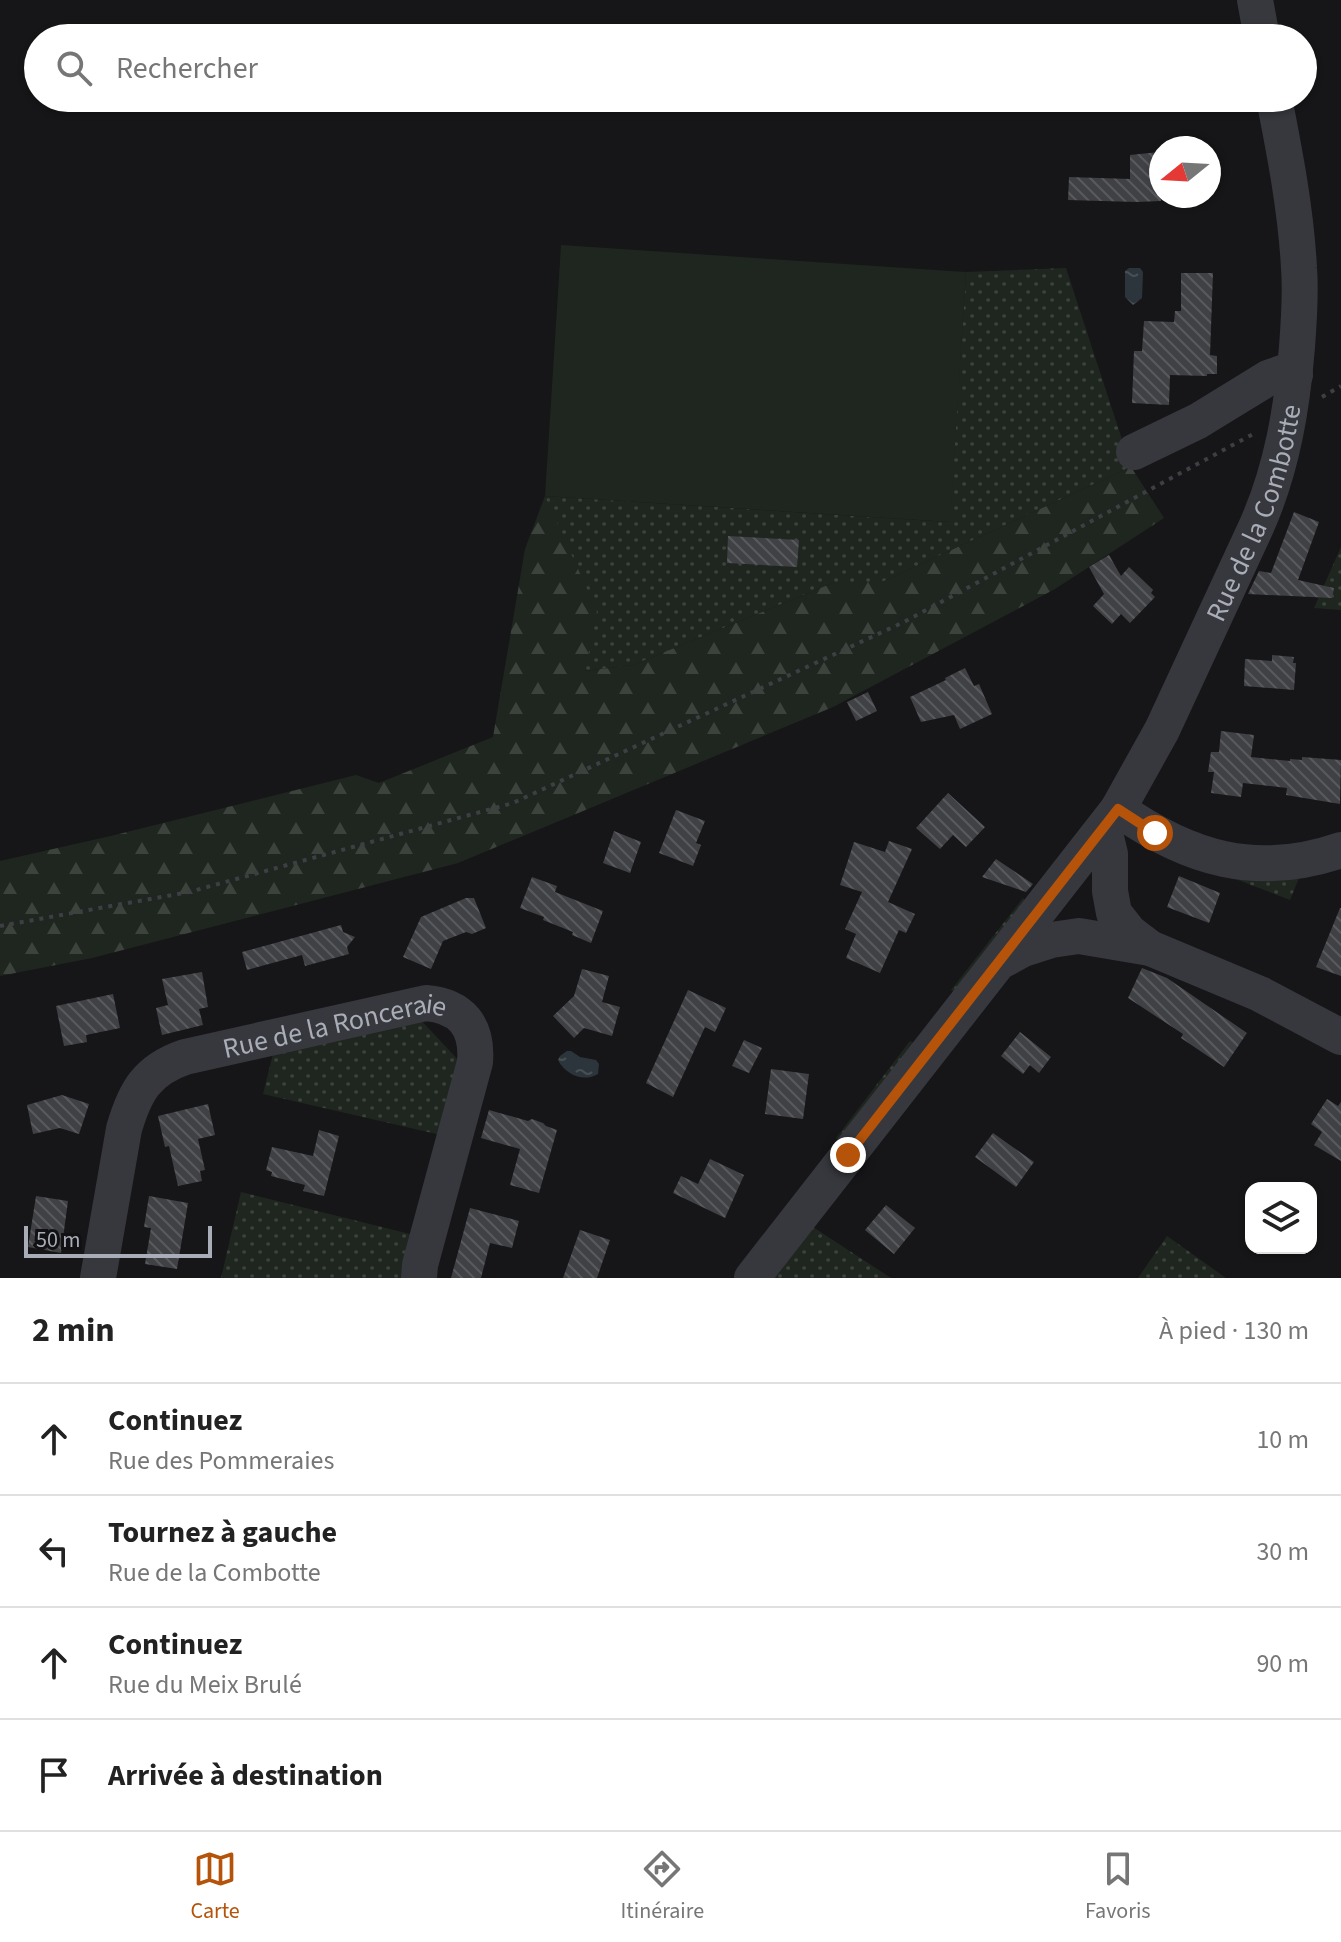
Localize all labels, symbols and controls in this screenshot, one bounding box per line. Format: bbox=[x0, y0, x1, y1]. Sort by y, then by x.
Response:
search box bbox=[24, 24, 1317, 112]
icon: search bbox=[52, 46, 96, 90]
text: Rechercher bbox=[116, 47, 258, 90]
north arrow bbox=[1149, 136, 1221, 208]
street label: Rue de la Combotte bbox=[1196, 402, 1311, 628]
route start bbox=[1137, 815, 1173, 851]
street label: Rue de la Ronceraie bbox=[219, 984, 451, 1069]
route end bbox=[830, 1137, 866, 1173]
map controls bbox=[1245, 1182, 1317, 1254]
button: layers bbox=[1245, 1182, 1317, 1254]
scale bar bbox=[24, 1222, 212, 1258]
text: 50 m bbox=[36, 1224, 81, 1256]
text: 2 min bbox=[32, 1306, 115, 1355]
text: À pied · 130 m bbox=[1159, 1312, 1309, 1349]
text: Continuez bbox=[108, 1399, 242, 1442]
icon: ahead bbox=[32, 1417, 76, 1461]
text: 10 m bbox=[1256, 1421, 1309, 1458]
text: Rue des Pommeraies bbox=[108, 1442, 334, 1479]
text: Tournez à gauche bbox=[108, 1511, 337, 1554]
icon: left bbox=[32, 1529, 76, 1573]
text: 30 m bbox=[1256, 1533, 1309, 1570]
text: Rue de la Combotte bbox=[108, 1554, 321, 1591]
text: Continuez bbox=[108, 1623, 242, 1666]
icon: ahead bbox=[32, 1641, 76, 1685]
text: 90 m bbox=[1256, 1645, 1309, 1682]
text: Rue du Meix Brulé bbox=[108, 1666, 302, 1703]
icon: arrive bbox=[32, 1753, 76, 1797]
text: Arrivée à destination bbox=[108, 1754, 383, 1797]
tab: Carte bbox=[190, 1847, 240, 1927]
tab: Itinéraire bbox=[621, 1847, 704, 1927]
tab: Favoris bbox=[1085, 1847, 1151, 1927]

